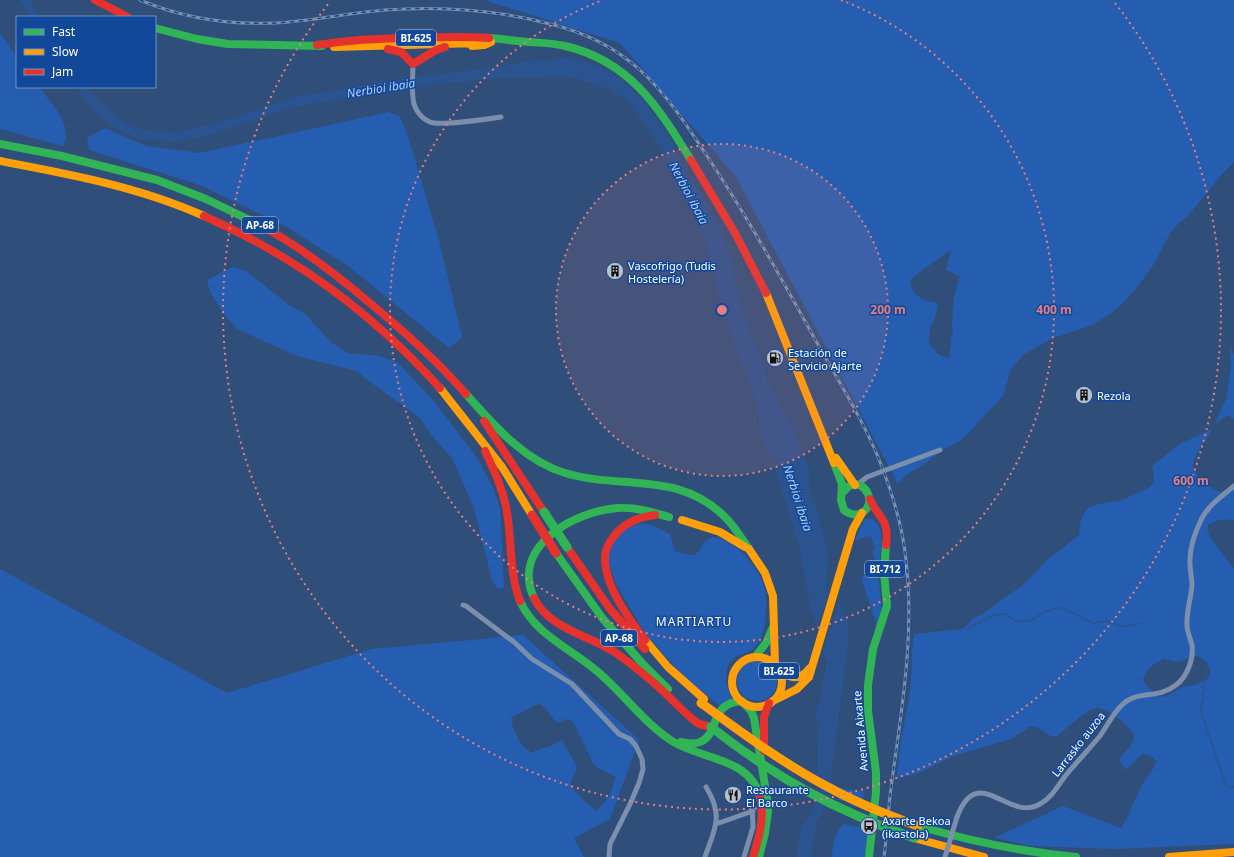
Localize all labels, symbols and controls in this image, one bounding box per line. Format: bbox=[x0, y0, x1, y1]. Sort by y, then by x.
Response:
legend bbox=[16, 16, 156, 88]
text: Fast bbox=[52, 23, 76, 40]
road number: BI-625 bbox=[396, 30, 436, 46]
text: Slow bbox=[52, 43, 79, 60]
text: Jam bbox=[51, 63, 73, 80]
water label: Nerbioi ibaia bbox=[346, 74, 417, 102]
water label: Nerbioi ibaia bbox=[665, 159, 713, 228]
road number: AP-68 bbox=[242, 217, 278, 233]
place label: Vascofrigo (Tudis Hostelería) bbox=[628, 258, 716, 286]
building icon: Vascofrigo (Tudis Hostelería) bbox=[605, 261, 625, 281]
text: 200 m bbox=[870, 301, 906, 318]
text: 400 m bbox=[1036, 301, 1072, 318]
centre of rings bbox=[715, 303, 729, 317]
place label: Estación de Servicio Ajarte bbox=[788, 345, 862, 373]
fuel station icon: Estación de Servicio Ajarte bbox=[765, 348, 785, 368]
building icon: Rezola bbox=[1074, 385, 1094, 405]
place label: Rezola bbox=[1097, 388, 1131, 403]
water label: Nerbioi ibaia bbox=[779, 463, 817, 534]
text: 600 m bbox=[1173, 472, 1209, 489]
road number: BI-712 bbox=[865, 561, 905, 577]
district label: MARTIARTU bbox=[656, 613, 732, 630]
road number: AP-68 bbox=[601, 630, 637, 646]
road number: BI-625 bbox=[759, 663, 799, 679]
street label: Avenida Aixarte bbox=[849, 690, 871, 772]
street label: Larrasko auzoa bbox=[1048, 708, 1108, 780]
place label: Restaurante El Barco bbox=[746, 782, 809, 810]
restaurant icon: Restaurante El Barco bbox=[723, 785, 743, 805]
place label: Axarte Bekoa (ikastola) bbox=[882, 813, 951, 841]
bus stop icon: Axarte Bekoa (ikastola) bbox=[859, 816, 879, 836]

